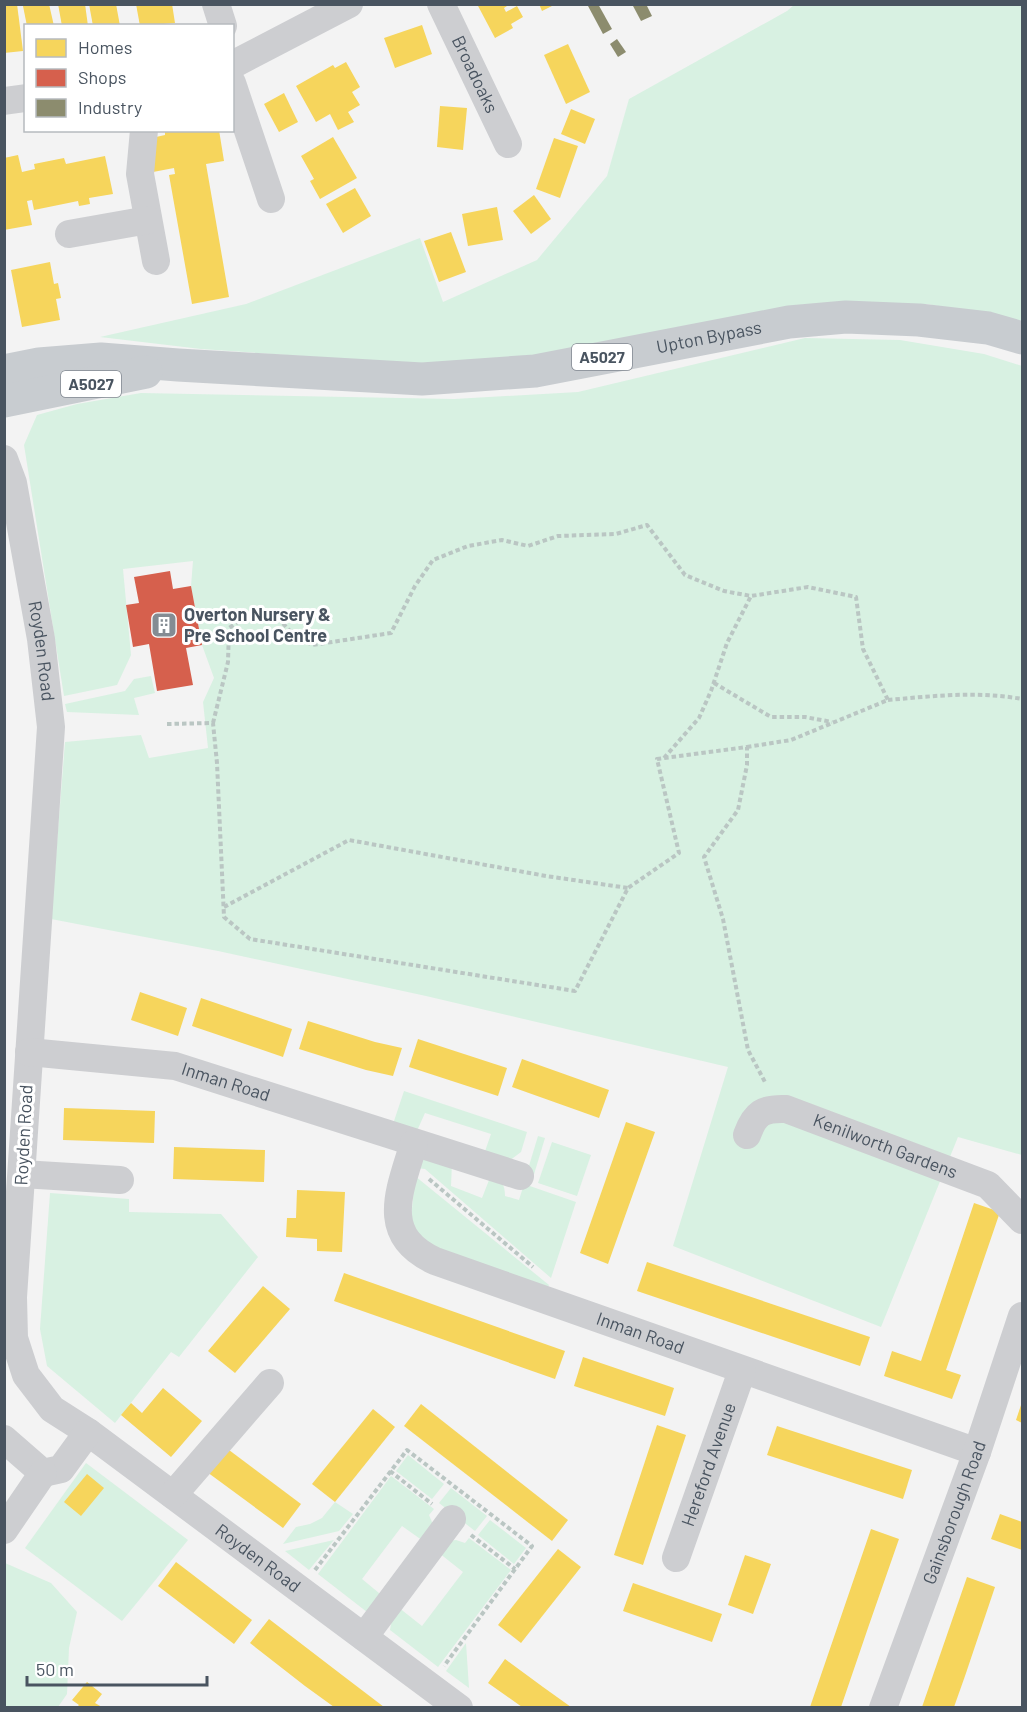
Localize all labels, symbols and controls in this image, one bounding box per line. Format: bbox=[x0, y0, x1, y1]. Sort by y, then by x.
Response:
legend bbox=[24, 24, 234, 132]
street label: Broadoaks bbox=[448, 32, 503, 116]
text: Homes bbox=[78, 36, 132, 58]
text: Shops bbox=[78, 66, 127, 88]
text: Industry bbox=[78, 96, 142, 118]
street label: Upton Bypass bbox=[654, 316, 763, 357]
road number: A5027 bbox=[572, 344, 632, 370]
road number: A5027 bbox=[61, 371, 121, 397]
street label: Royden Road bbox=[24, 599, 60, 702]
place label: Overton Nursery & Pre School Centre bbox=[184, 603, 331, 646]
building icon: Overton Nursery & Pre School Centre bbox=[149, 610, 179, 640]
street label: Inman Road bbox=[179, 1057, 273, 1106]
street label: Royden Road bbox=[9, 1084, 37, 1186]
street label: Kenilworth Gardens bbox=[810, 1108, 961, 1183]
street label: Inman Road bbox=[594, 1307, 687, 1358]
street label: Hereford Avenue bbox=[676, 1399, 740, 1529]
street label: Gainsborough Road bbox=[917, 1438, 990, 1587]
street label: Royden Road bbox=[211, 1519, 305, 1596]
scale bar bbox=[27, 1649, 207, 1687]
text: 50 m bbox=[36, 1658, 74, 1680]

